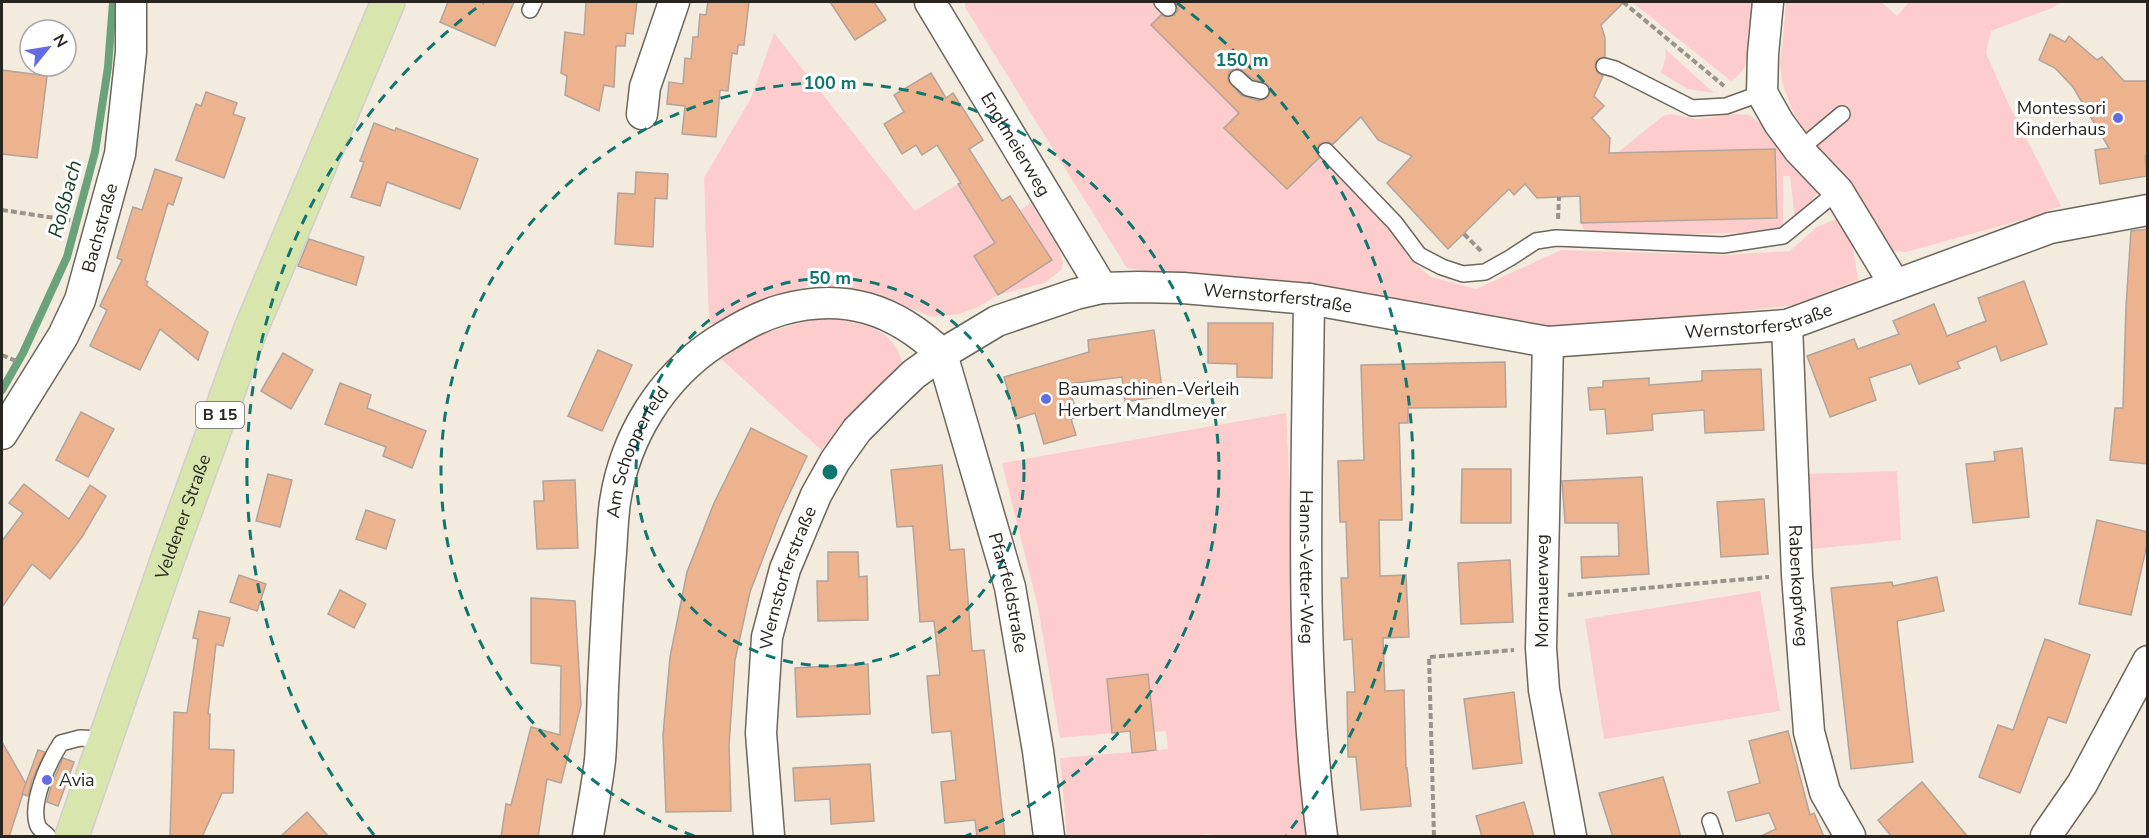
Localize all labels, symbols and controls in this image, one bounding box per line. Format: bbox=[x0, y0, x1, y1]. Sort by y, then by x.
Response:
north arrow bbox=[18, 18, 78, 78]
text: N bbox=[48, 30, 73, 52]
text: 150 m bbox=[1215, 48, 1269, 72]
text: 100 m bbox=[803, 71, 857, 95]
street label: Englmeierweg bbox=[975, 88, 1056, 201]
place label: Montessori Kinderhaus bbox=[2015, 96, 2106, 141]
marker: Montessori Kinderhaus bbox=[2111, 111, 2125, 125]
water label: Roßbach bbox=[42, 157, 88, 241]
street label: Bachstraße bbox=[76, 180, 123, 275]
text: 50 m bbox=[809, 266, 851, 290]
street label: Wernstorferstraße bbox=[1202, 278, 1354, 319]
street label: Wernstorferstraße bbox=[1684, 297, 1836, 344]
place label: Baumaschinen-Verleih Herbert Mandlmeyer bbox=[1058, 377, 1240, 422]
street label: Am Schopperfeld bbox=[601, 381, 674, 519]
marker: Baumaschinen-Verleih Herbert Mandlmeyer bbox=[1039, 392, 1053, 406]
road number: B 15 bbox=[196, 402, 244, 428]
street label: Veldener Straße bbox=[149, 451, 216, 583]
centre of rings bbox=[820, 462, 840, 482]
street label: Hanns-Vetter-Weg bbox=[1294, 490, 1319, 644]
street label: Wernstorferstraße bbox=[754, 502, 822, 650]
street label: Rabenkopfweg bbox=[1783, 524, 1814, 648]
street label: Pfarrfeldstraße bbox=[983, 530, 1033, 655]
street label: Mornauerweg bbox=[1530, 534, 1554, 648]
place label: Avia bbox=[59, 768, 95, 792]
marker: Avia bbox=[40, 773, 54, 787]

